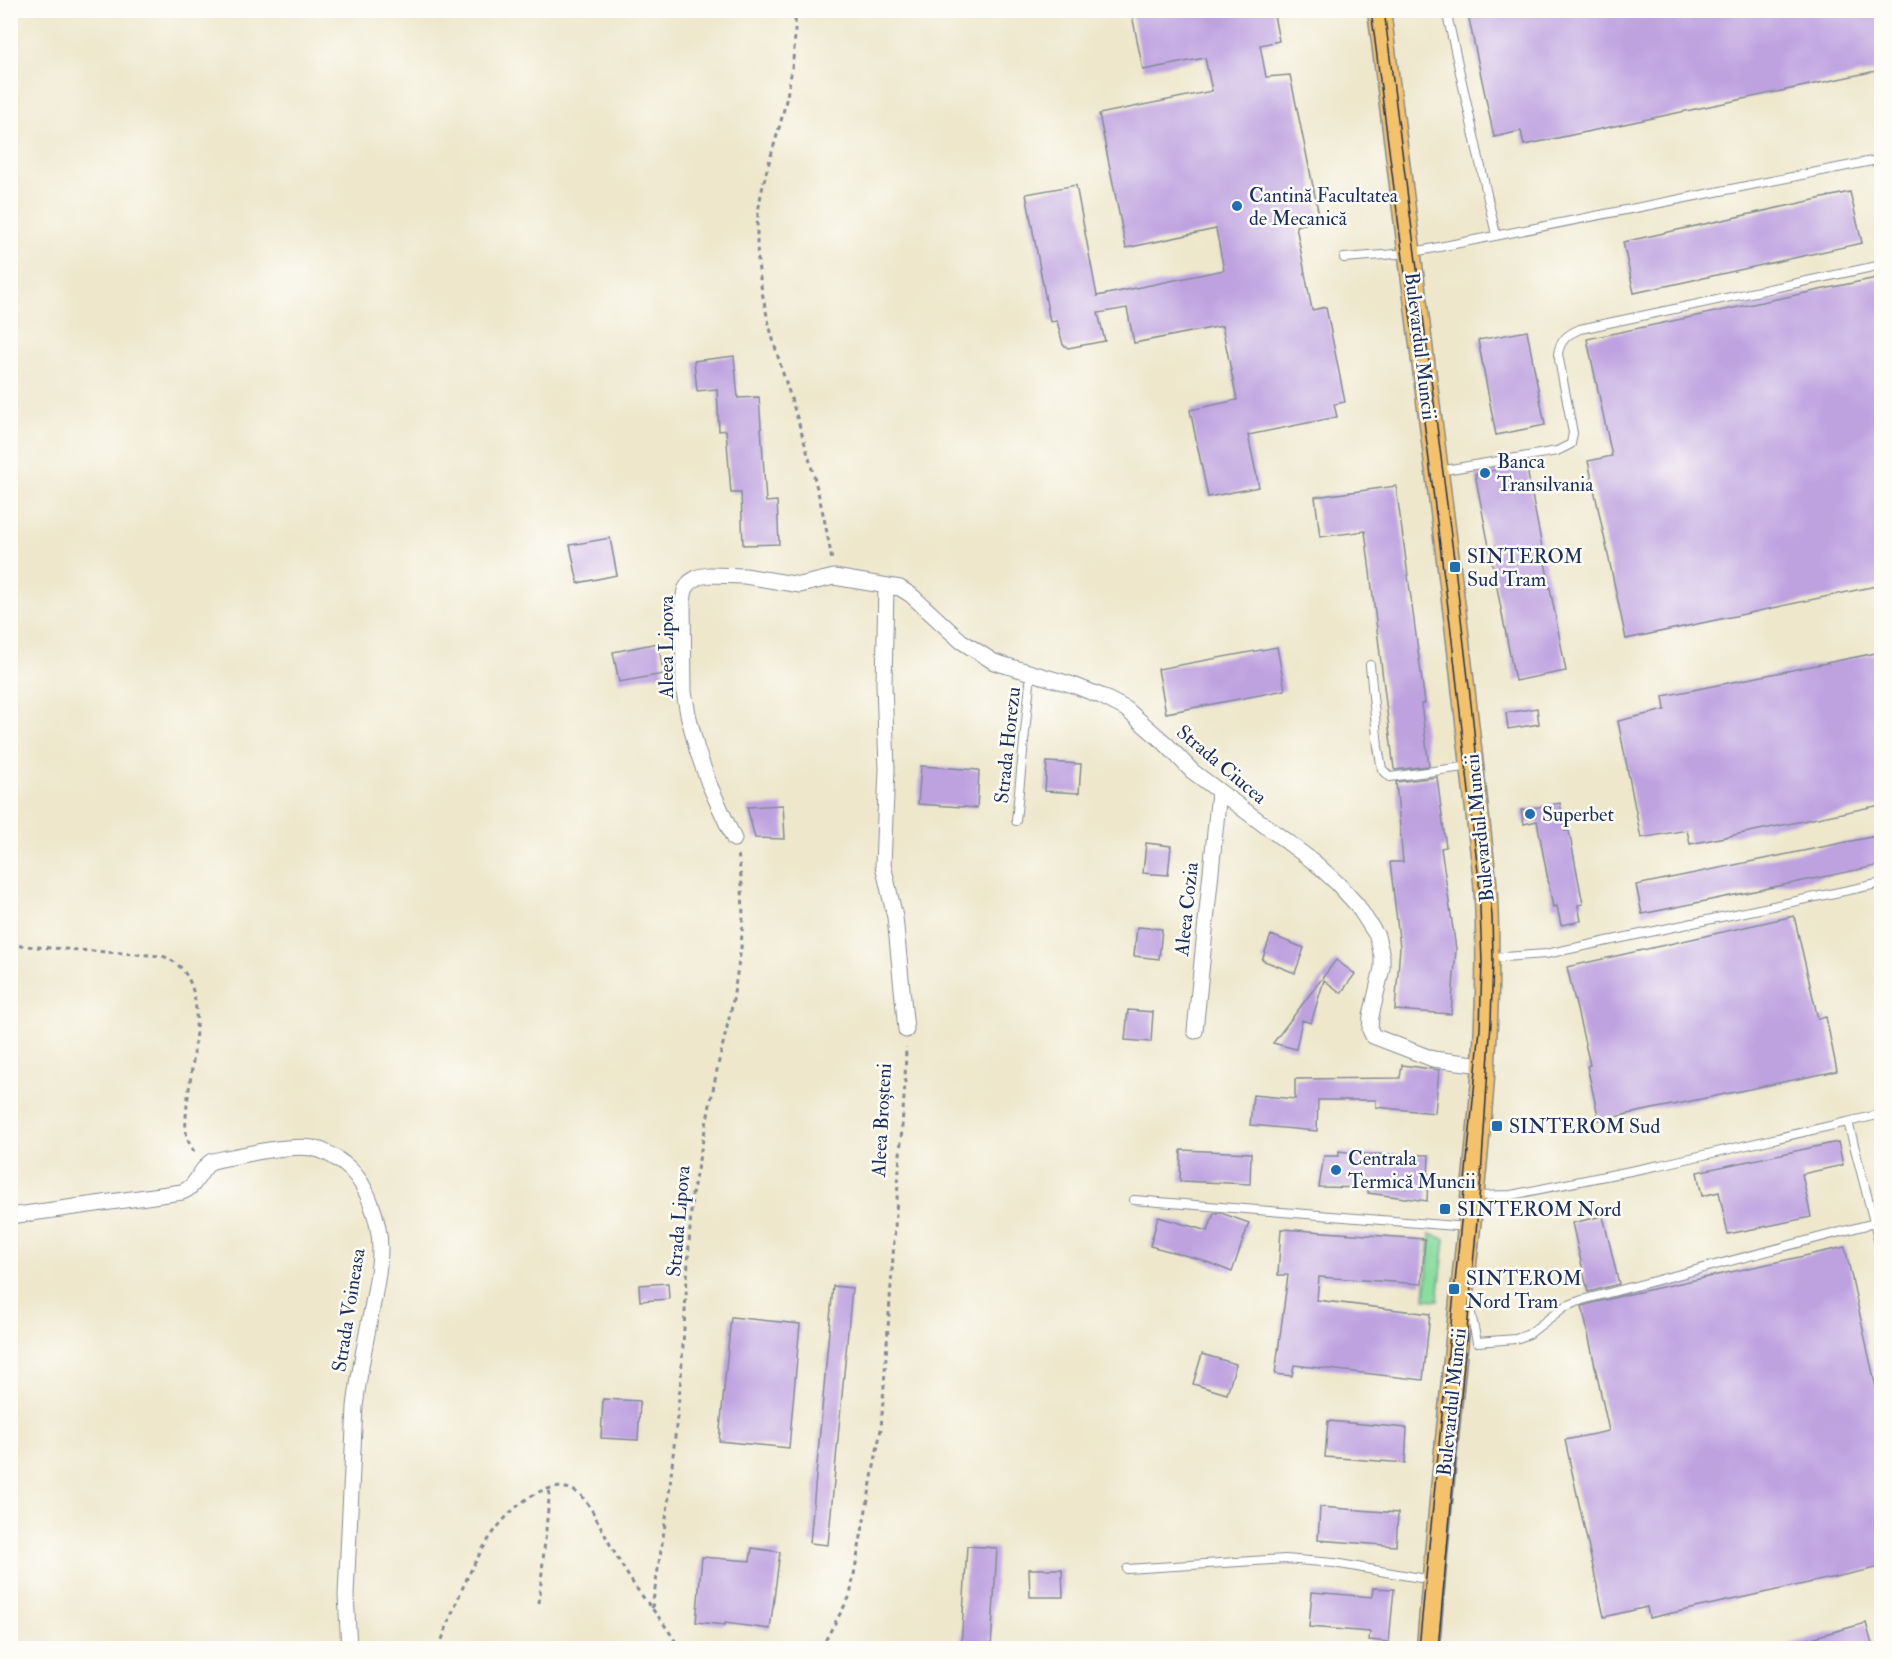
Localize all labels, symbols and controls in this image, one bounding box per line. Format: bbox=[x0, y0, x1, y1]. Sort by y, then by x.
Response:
place label: Cantină Facultatea de Mecanică bbox=[1249, 183, 1399, 231]
marker: Cantină Facultatea de Mecanică bbox=[1230, 199, 1244, 213]
street label: Bulevardul Muncii bbox=[1399, 271, 1442, 421]
place label: Banca Transilvania bbox=[1497, 449, 1594, 497]
marker: Banca Transilvania bbox=[1478, 466, 1492, 480]
place label: SINTEROM Sud Tram bbox=[1467, 544, 1583, 592]
marker: SINTEROM Sud Tram bbox=[1448, 560, 1462, 574]
street label: Aleea Lipova bbox=[654, 595, 680, 700]
street label: Strada Horezu bbox=[989, 686, 1026, 805]
street label: Strada Ciucea bbox=[1171, 719, 1273, 810]
street label: Bulevardul Muncii bbox=[1459, 753, 1500, 903]
place label: Superbet bbox=[1542, 802, 1614, 828]
marker: Superbet bbox=[1523, 807, 1537, 821]
street label: Aleea Cozia bbox=[1169, 860, 1204, 958]
street label: Aleea Broșteni bbox=[866, 1062, 897, 1179]
place label: SINTEROM Sud bbox=[1509, 1114, 1660, 1139]
marker: SINTEROM Sud bbox=[1490, 1119, 1504, 1133]
place label: Centrala Termică Muncii bbox=[1348, 1146, 1476, 1194]
marker: Centrala Termică Muncii bbox=[1329, 1163, 1343, 1177]
street label: Strada Lipova bbox=[661, 1164, 697, 1278]
place label: SINTEROM Nord bbox=[1457, 1197, 1621, 1222]
marker: SINTEROM Nord bbox=[1438, 1202, 1452, 1216]
street label: Strada Voineasa bbox=[326, 1246, 371, 1374]
place label: SINTEROM Nord Tram bbox=[1466, 1266, 1582, 1314]
marker: SINTEROM Nord Tram bbox=[1447, 1282, 1461, 1296]
street label: Bulevardul Muncii bbox=[1431, 1327, 1472, 1477]

